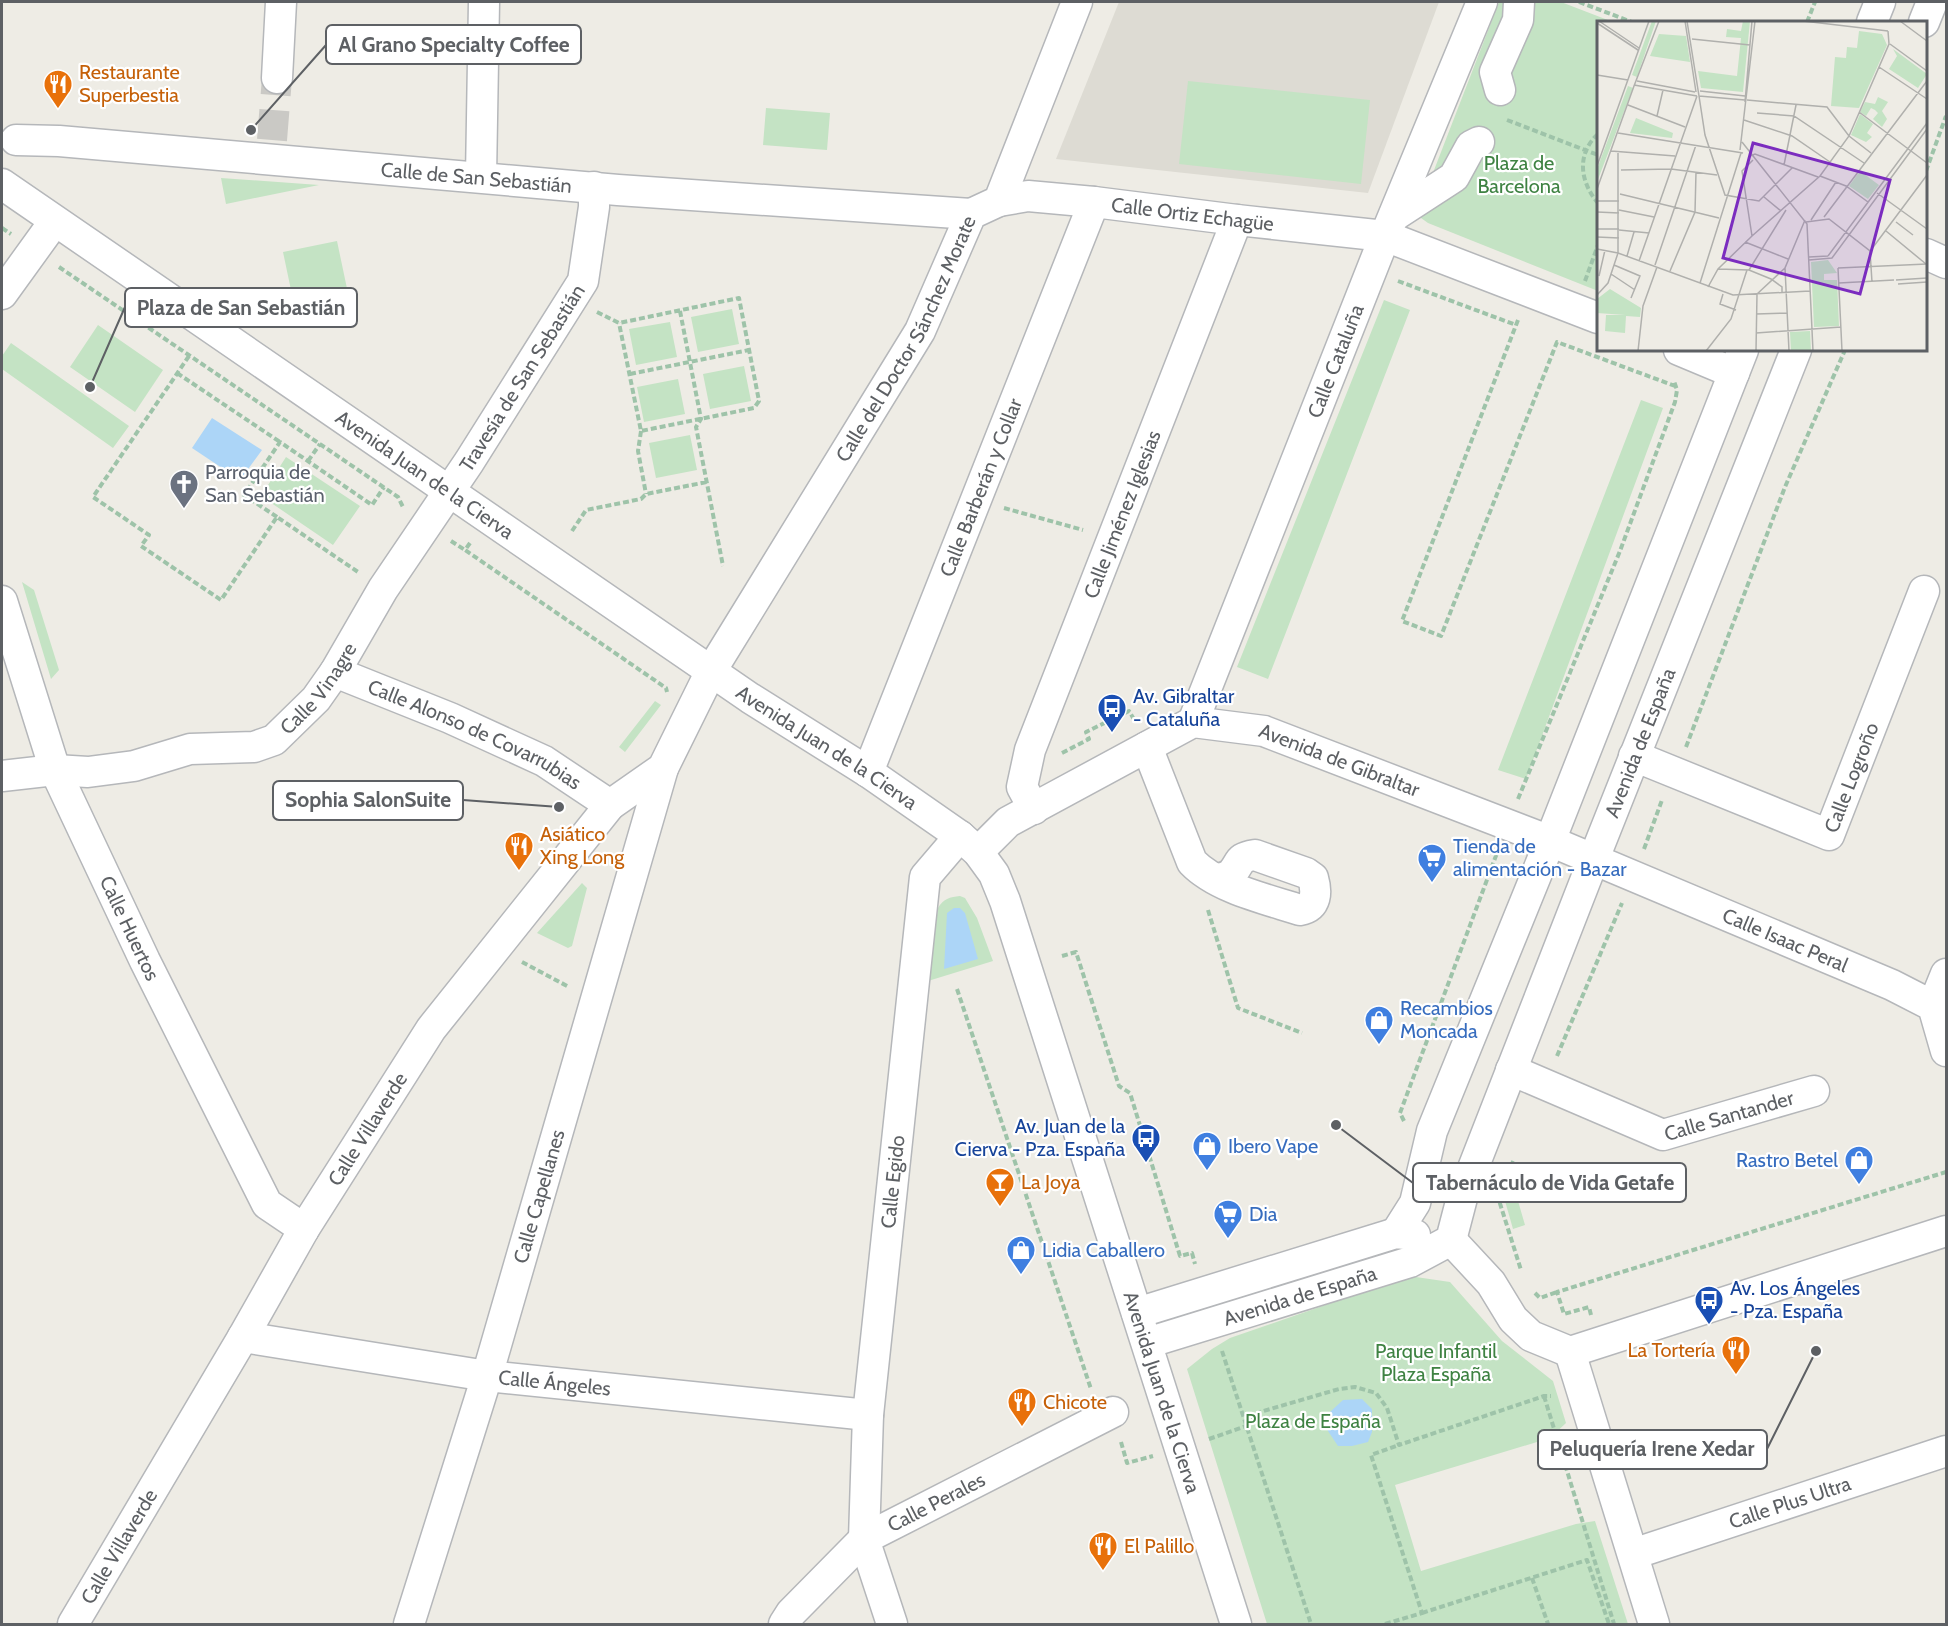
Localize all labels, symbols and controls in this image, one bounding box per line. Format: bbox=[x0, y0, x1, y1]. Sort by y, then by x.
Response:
inset map bbox=[1597, 21, 1927, 351]
callout: Al Grano Specialty Coffee bbox=[326, 25, 581, 64]
text: Al Grano Specialty Coffee bbox=[338, 32, 570, 57]
place label: Restaurante Superbestia bbox=[79, 60, 180, 107]
restaurant icon: Restaurante Superbestia bbox=[42, 68, 74, 110]
park label: Plaza de Barcelona bbox=[1477, 151, 1561, 198]
street label: Calle de San Sebastián bbox=[380, 157, 573, 198]
street label: Calle Ortiz Echagüe bbox=[1110, 192, 1275, 236]
street label: Calle del Doctor Sánchez Morate bbox=[831, 212, 981, 466]
street label: Travesía de San Sebastián bbox=[454, 280, 590, 476]
callout: Plaza de San Sebastián bbox=[125, 288, 357, 327]
text: Plaza de San Sebastián bbox=[137, 295, 345, 320]
street label: Calle Cataluña bbox=[1302, 300, 1369, 421]
street label: Calle Barberán y Collar bbox=[935, 394, 1027, 580]
street label: Avenida Juan de la Cierva bbox=[331, 405, 519, 544]
street label: Calle Jiménez Iglesias bbox=[1078, 427, 1166, 602]
place label: Parroquia de San Sebastián bbox=[205, 460, 325, 507]
church icon: Parroquia de San Sebastián bbox=[168, 468, 200, 510]
street label: Calle Vinagre bbox=[275, 638, 361, 739]
street label: Avenida de España bbox=[1600, 664, 1681, 821]
street label: Calle Alonso de Covarrubias bbox=[364, 674, 586, 795]
street label: Avenida Juan de la Cierva bbox=[732, 680, 922, 815]
place label: Av. Gibraltar - Cataluña bbox=[1133, 684, 1235, 731]
bus stop icon: Av. Gibraltar - Cataluña bbox=[1096, 692, 1128, 734]
street label: Avenida de Gibraltar bbox=[1256, 718, 1424, 802]
street label: Calle Logroño bbox=[1819, 719, 1884, 836]
callout: Sophia SalonSuite bbox=[273, 781, 463, 820]
text: Sophia SalonSuite bbox=[285, 787, 451, 812]
place label: Asiático Xing Long bbox=[540, 822, 625, 869]
restaurant icon: Asiático Xing Long bbox=[503, 830, 535, 872]
place label: Tienda de alimentación - Bazar bbox=[1453, 834, 1627, 881]
supermarket icon: Tienda de alimentación - Bazar bbox=[1416, 842, 1448, 884]
street label: Calle Huertos bbox=[95, 872, 165, 984]
street label: Calle Isaac Peral bbox=[1719, 903, 1852, 977]
place label: Recambios Moncada bbox=[1400, 996, 1493, 1043]
shop icon: Recambios Moncada bbox=[1363, 1004, 1395, 1046]
street label: Calle Villaverde bbox=[323, 1068, 412, 1190]
street label: Calle Santander bbox=[1661, 1085, 1797, 1146]
place label: Av. Juan de la Cierva - Pza. España bbox=[955, 1114, 1125, 1161]
bus stop icon: Av. Juan de la Cierva - Pza. España bbox=[1130, 1122, 1162, 1164]
street label: Calle Capellanes bbox=[508, 1127, 570, 1266]
shop icon: Ibero Vape bbox=[1191, 1130, 1223, 1172]
street label: Calle Egido bbox=[876, 1134, 910, 1230]
place label: Ibero Vape bbox=[1228, 1134, 1318, 1158]
shop icon: Rastro Betel bbox=[1843, 1144, 1875, 1186]
place label: Rastro Betel bbox=[1736, 1148, 1838, 1172]
callout: Tabernáculo de Vida Getafe bbox=[1413, 1163, 1686, 1202]
bar icon: La Joya bbox=[984, 1166, 1016, 1208]
place label: La Joya bbox=[1021, 1170, 1081, 1194]
text: Tabernáculo de Vida Getafe bbox=[1426, 1170, 1675, 1195]
supermarket icon: Dia bbox=[1212, 1198, 1244, 1240]
place label: Dia bbox=[1249, 1202, 1278, 1226]
shop icon: Lidia Caballero bbox=[1005, 1234, 1037, 1276]
place label: Lidia Caballero bbox=[1042, 1238, 1165, 1262]
street label: Avenida de España bbox=[1220, 1261, 1380, 1331]
place label: Av. Los Ángeles - Pza. España bbox=[1730, 1276, 1860, 1323]
bus stop icon: Av. Los Ángeles - Pza. España bbox=[1693, 1284, 1725, 1326]
street label: Avenida Juan de la Cierva bbox=[1118, 1288, 1206, 1497]
restaurant icon: La Tortería bbox=[1720, 1334, 1752, 1376]
place label: La Tortería bbox=[1627, 1338, 1715, 1362]
park label: Parque Infantil Plaza España bbox=[1375, 1339, 1497, 1386]
street label: Calle Ángeles bbox=[497, 1365, 612, 1401]
restaurant icon: Chicote bbox=[1006, 1386, 1038, 1428]
place label: Chicote bbox=[1043, 1390, 1107, 1414]
park label: Plaza de España bbox=[1245, 1409, 1381, 1433]
callout: Peluquería Irene Xedar bbox=[1538, 1430, 1767, 1469]
text: Peluquería Irene Xedar bbox=[1550, 1436, 1754, 1461]
street label: Calle Perales bbox=[883, 1467, 989, 1537]
street label: Calle Plus Ultra bbox=[1726, 1471, 1854, 1534]
street label: Calle Villaverde bbox=[76, 1485, 162, 1608]
restaurant icon: El Palillo bbox=[1087, 1530, 1119, 1572]
place label: El Palillo bbox=[1124, 1534, 1194, 1558]

